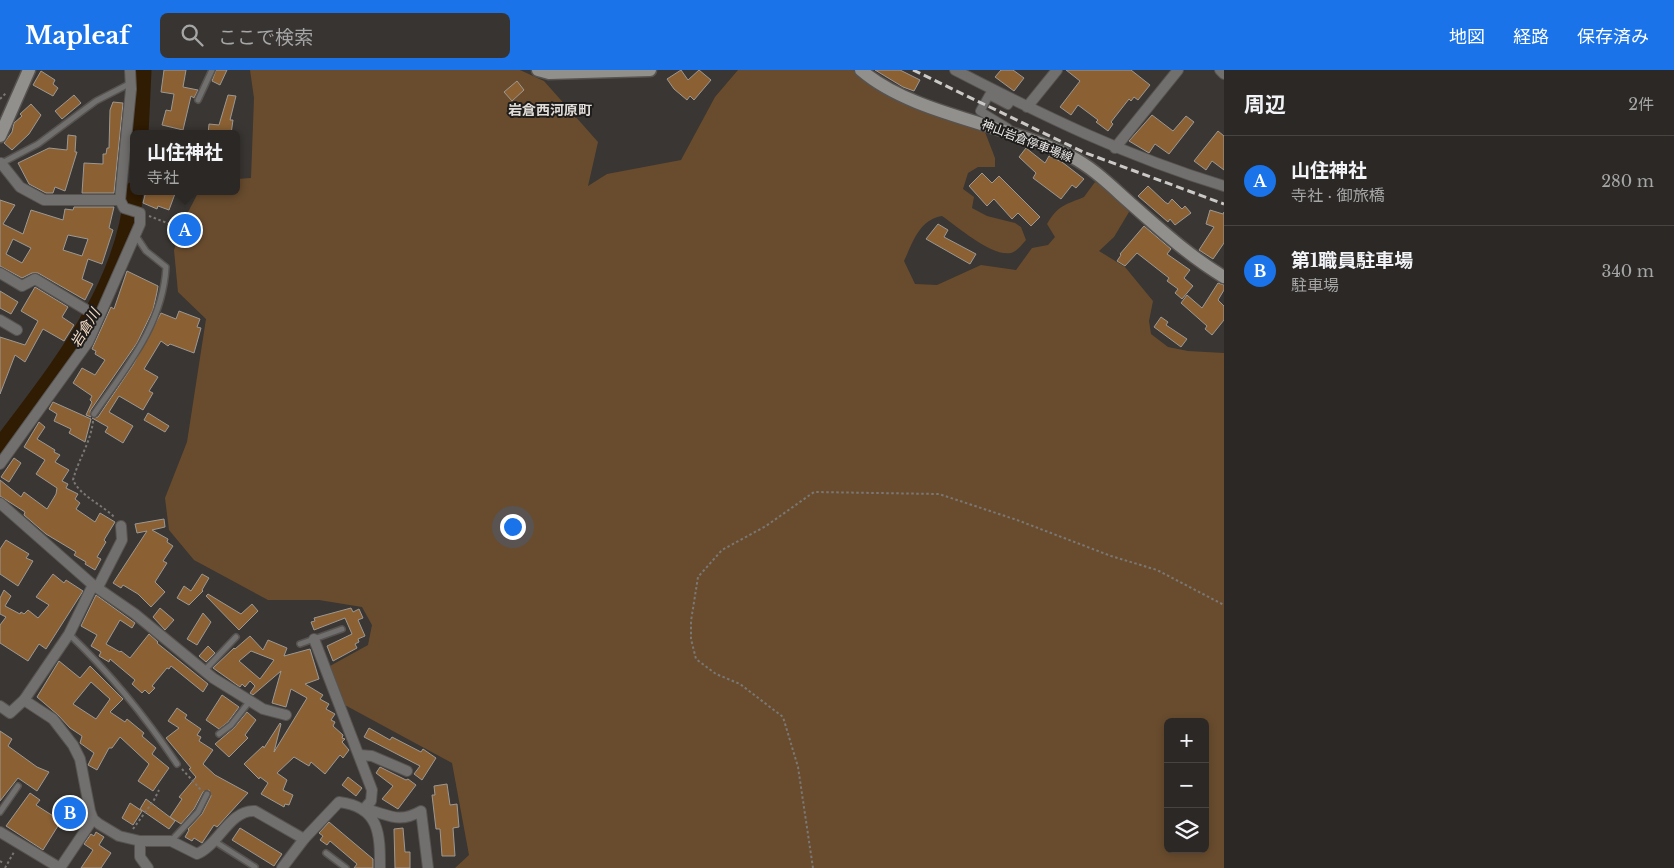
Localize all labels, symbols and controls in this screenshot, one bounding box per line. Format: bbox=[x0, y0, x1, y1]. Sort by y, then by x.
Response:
search box bbox=[160, 13, 510, 58]
text: Mapleaf bbox=[25, 21, 130, 50]
icon: search bbox=[178, 21, 206, 49]
text: ここで検索 bbox=[218, 26, 313, 49]
text: 地図 bbox=[1449, 26, 1485, 48]
text: 経路 bbox=[1513, 26, 1549, 48]
text: 保存済み bbox=[1577, 26, 1649, 48]
text: 周辺 bbox=[1244, 92, 1286, 118]
text: 2件 bbox=[1628, 94, 1654, 114]
district label: 岩倉西河原町 bbox=[508, 101, 592, 119]
street label: 神山岩倉停車場線 bbox=[980, 116, 1075, 165]
popup bbox=[130, 130, 240, 195]
text: 山住神社 bbox=[147, 141, 223, 164]
text: 山住神社 bbox=[1291, 159, 1367, 182]
text: 寺社 bbox=[147, 167, 179, 187]
text: A bbox=[1254, 171, 1266, 191]
text: 280 m bbox=[1601, 171, 1654, 191]
text: 寺社 · 御旅橋 bbox=[1291, 185, 1385, 205]
pin: A bbox=[169, 211, 201, 249]
text: 第1職員駐車場 bbox=[1291, 249, 1413, 272]
text: B bbox=[1254, 261, 1266, 281]
text: 340 m bbox=[1602, 261, 1654, 281]
text: 駐車場 bbox=[1291, 275, 1339, 295]
water label: 岩倉川 bbox=[66, 304, 105, 351]
your location bbox=[500, 514, 526, 540]
map controls bbox=[1164, 718, 1209, 853]
button: + bbox=[1164, 718, 1209, 763]
button: − bbox=[1164, 763, 1209, 808]
pin: B bbox=[54, 794, 86, 832]
button: layers bbox=[1164, 808, 1209, 853]

